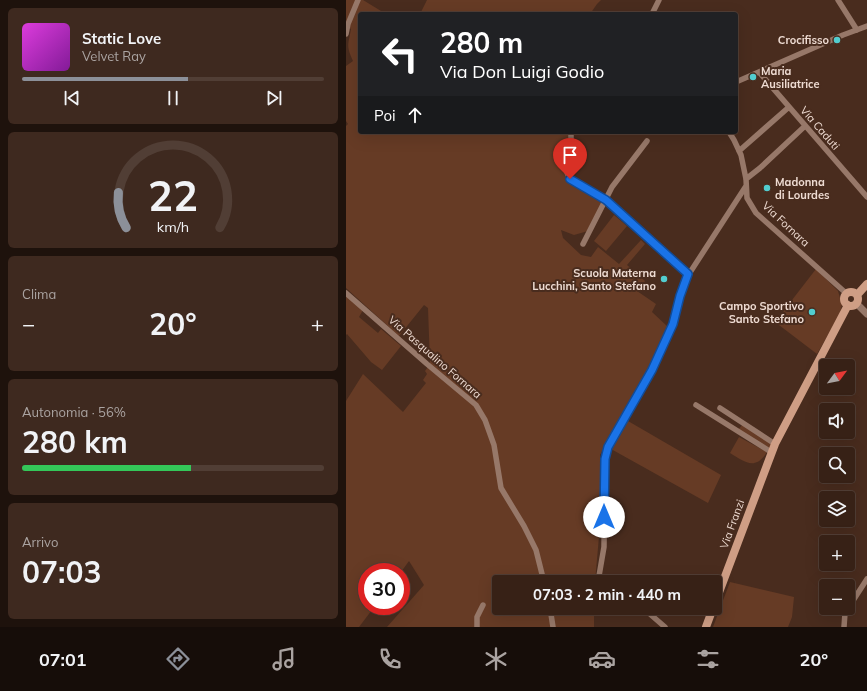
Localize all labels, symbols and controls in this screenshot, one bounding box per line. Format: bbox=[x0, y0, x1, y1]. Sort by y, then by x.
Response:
text: 280 m bbox=[440, 25, 523, 60]
icon: left bbox=[374, 28, 426, 80]
text: Static Love bbox=[82, 29, 161, 48]
place label: Crocifisso bbox=[778, 33, 829, 47]
marker: Crocifisso bbox=[832, 35, 842, 45]
text: Velvet Ray bbox=[82, 48, 146, 64]
text: Via Don Luigi Godio bbox=[440, 60, 604, 83]
place label: Maria Ausiliatrice bbox=[761, 64, 820, 91]
marker: Maria Ausiliatrice bbox=[748, 72, 758, 82]
icon: previous bbox=[61, 87, 83, 109]
icon: pause bbox=[162, 87, 184, 109]
icon: next bbox=[263, 87, 285, 109]
street label: Via Caduti bbox=[797, 103, 843, 153]
icon: ahead bbox=[404, 104, 426, 126]
text: Poi bbox=[374, 106, 396, 125]
pin bbox=[553, 138, 587, 179]
icon: arrive bbox=[559, 144, 581, 166]
text: 22 bbox=[148, 168, 198, 220]
place label: Madonna di Lourdes bbox=[775, 175, 830, 202]
marker: Madonna di Lourdes bbox=[762, 183, 772, 193]
street label: Via Fornara bbox=[759, 199, 813, 249]
text: km/h bbox=[157, 217, 189, 235]
place label: Scuola Materna Lucchini, Santo Stefano bbox=[532, 266, 656, 293]
marker: Scuola Materna Lucchini, Santo Stefano bbox=[659, 274, 669, 284]
text: Clima bbox=[22, 286, 56, 302]
place label: Campo Sportivo Santo Stefano bbox=[719, 299, 804, 326]
text: 20° bbox=[149, 305, 197, 343]
marker: Campo Sportivo Santo Stefano bbox=[807, 307, 817, 317]
text: − bbox=[22, 310, 35, 338]
text: + bbox=[311, 310, 324, 338]
street label: Via Pasqualino Fornara bbox=[386, 313, 484, 401]
north arrow bbox=[819, 359, 855, 395]
map controls bbox=[819, 359, 855, 615]
button: sound bbox=[819, 403, 855, 439]
text: Autonomia · 56% bbox=[22, 404, 126, 420]
text: 280 km bbox=[22, 423, 128, 461]
button: search bbox=[819, 447, 855, 483]
button: layers bbox=[819, 491, 855, 527]
position arrow bbox=[583, 496, 625, 538]
street label: Via Franzi bbox=[717, 498, 747, 550]
text: Arrivo bbox=[22, 534, 58, 550]
button: + bbox=[819, 535, 855, 571]
text: 07:03 bbox=[22, 553, 101, 591]
speed limit sign: 30 bbox=[358, 563, 410, 615]
button: − bbox=[819, 579, 855, 615]
text: 07:03 · 2 min · 440 m bbox=[533, 585, 681, 604]
icon: directions bbox=[164, 645, 192, 673]
icon: music bbox=[270, 645, 298, 673]
icon: phone bbox=[376, 645, 404, 673]
icon: climate bbox=[482, 645, 510, 673]
icon: car bbox=[588, 645, 616, 673]
icon: filters bbox=[694, 645, 722, 673]
text: 07:01 bbox=[39, 648, 87, 671]
text: 20° bbox=[800, 648, 828, 671]

